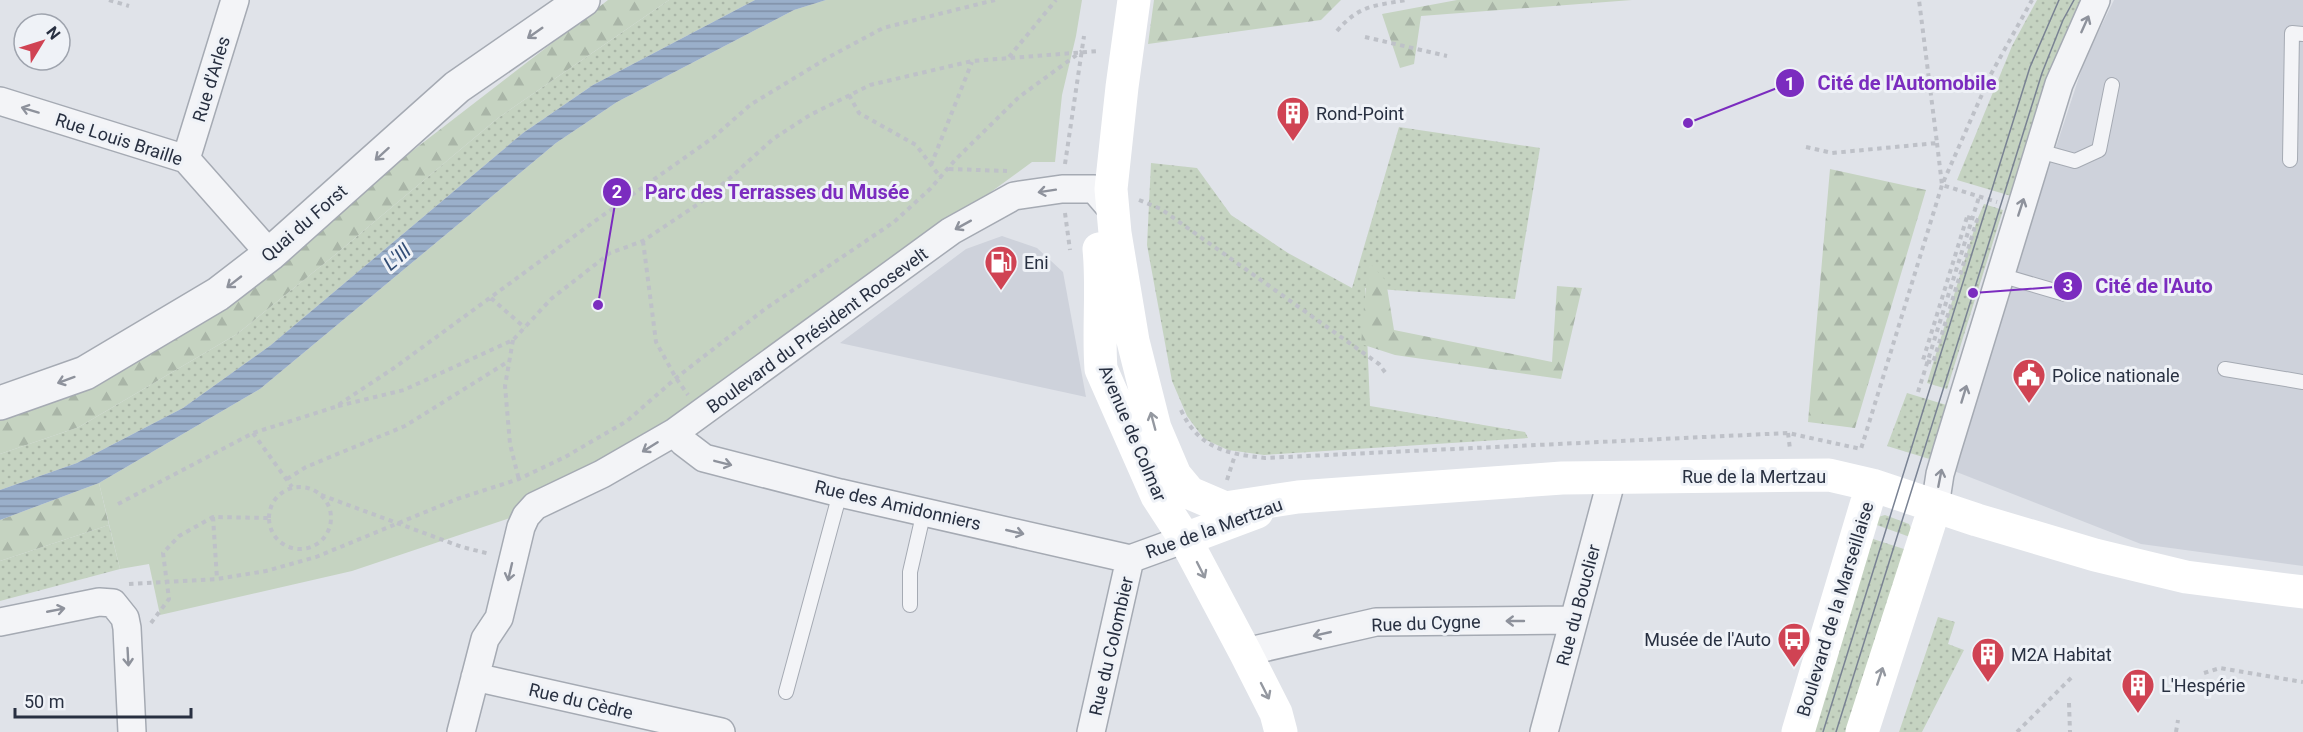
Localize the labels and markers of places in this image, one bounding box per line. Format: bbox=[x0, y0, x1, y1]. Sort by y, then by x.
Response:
callout: Cité de l'Automobile bbox=[1775, 64, 2008, 102]
building icon: Rond-Point bbox=[1275, 95, 1311, 142]
place label: Rond-Point bbox=[1316, 103, 1404, 124]
callout: Parc des Terrasses du Musée bbox=[602, 173, 922, 211]
fuel station icon: Eni bbox=[983, 244, 1019, 291]
place label: Eni bbox=[1024, 252, 1049, 273]
callout: Cité de l'Auto bbox=[2053, 267, 2225, 305]
public building icon: Police nationale bbox=[2011, 357, 2047, 404]
place label: Police nationale bbox=[2052, 365, 2180, 386]
bus stop icon: Musée de l'Auto bbox=[1776, 621, 1812, 668]
place label: Musée de l'Auto bbox=[1644, 629, 1771, 650]
building icon: M2A Habitat bbox=[1970, 636, 2006, 683]
place label: M2A Habitat bbox=[2011, 644, 2112, 665]
building icon: L'Hespérie bbox=[2120, 667, 2156, 714]
place label: L'Hespérie bbox=[2161, 675, 2245, 696]

